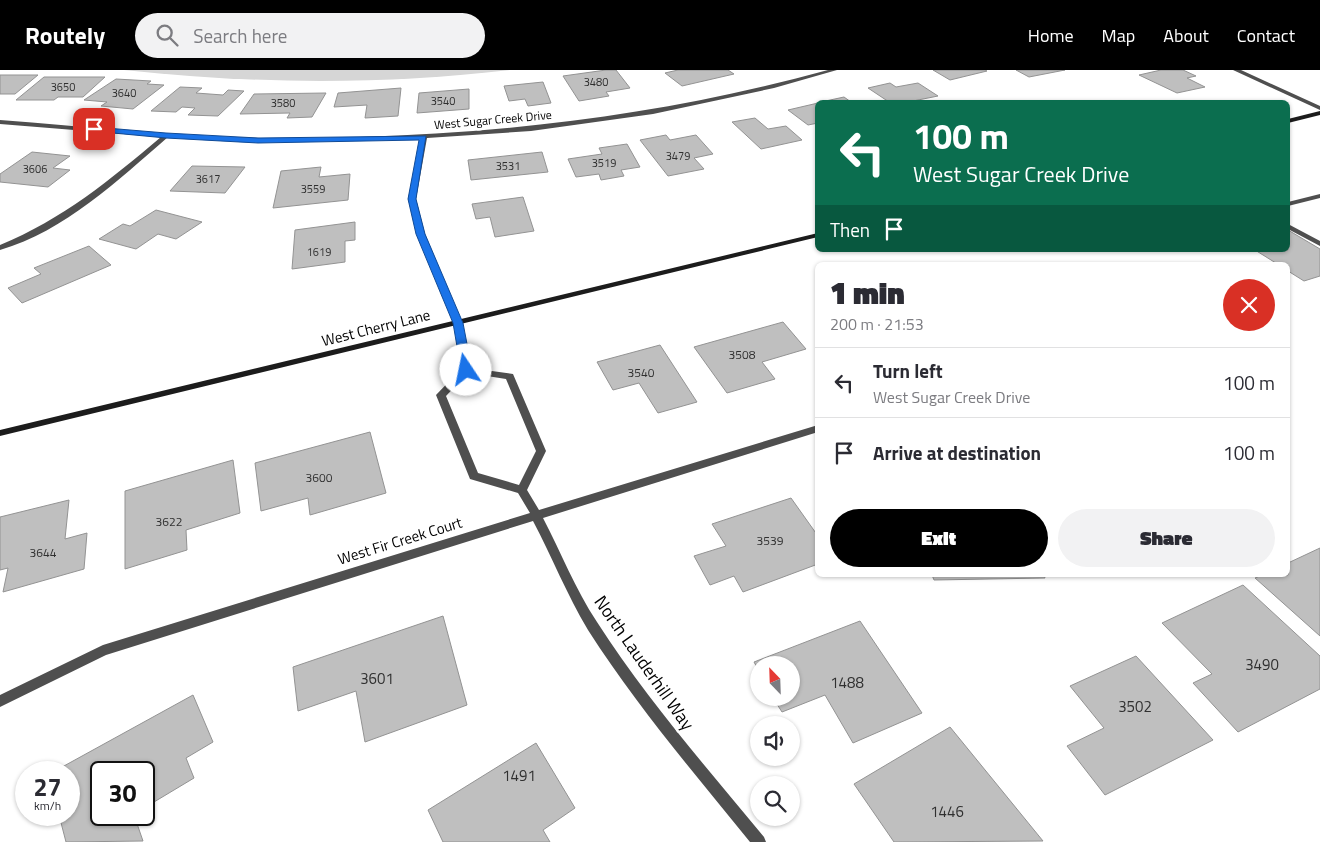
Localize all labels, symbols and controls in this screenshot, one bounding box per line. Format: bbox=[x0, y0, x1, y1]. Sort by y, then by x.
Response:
search box bbox=[135, 13, 485, 58]
text: Routely bbox=[25, 17, 105, 53]
icon: search bbox=[153, 21, 181, 49]
text: Search here bbox=[193, 21, 287, 50]
text: Home bbox=[1028, 22, 1074, 49]
text: Map bbox=[1102, 22, 1135, 49]
text: About bbox=[1163, 22, 1209, 49]
text: Contact bbox=[1237, 22, 1295, 49]
house number: 3480 bbox=[584, 74, 608, 90]
house number: 3650 bbox=[51, 79, 75, 95]
house number: 3640 bbox=[112, 85, 136, 101]
house number: 3540 bbox=[431, 93, 455, 109]
house number: 3580 bbox=[271, 95, 295, 111]
street label: West Sugar Creek Drive bbox=[433, 105, 553, 134]
pin bbox=[73, 108, 115, 150]
text: 100 m bbox=[913, 109, 1009, 163]
icon: arrive bbox=[80, 115, 108, 143]
icon: left bbox=[830, 120, 895, 185]
house number: 3479 bbox=[666, 148, 690, 164]
house number: 3519 bbox=[592, 155, 616, 171]
text: West Sugar Creek Drive bbox=[913, 157, 1129, 191]
house number: 3531 bbox=[496, 158, 520, 174]
house number: 3606 bbox=[23, 161, 47, 177]
house number: 3617 bbox=[196, 171, 220, 187]
house number: 3559 bbox=[301, 181, 325, 197]
text: Then bbox=[830, 215, 870, 244]
icon: arrive bbox=[880, 215, 908, 243]
house number: 1619 bbox=[307, 244, 331, 260]
text: 1 min bbox=[830, 270, 905, 316]
button: close bbox=[1223, 279, 1275, 331]
street label: West Cherry Lane bbox=[319, 303, 433, 352]
text: 200 m · 21:53 bbox=[830, 312, 924, 336]
position arrow bbox=[439, 343, 491, 395]
house number: 3508 bbox=[729, 345, 756, 364]
text: Turn left bbox=[873, 356, 943, 385]
house number: 3540 bbox=[628, 363, 655, 382]
text: 100 m bbox=[1223, 368, 1275, 397]
icon: left bbox=[830, 369, 858, 397]
text: West Sugar Creek Drive bbox=[873, 385, 1030, 409]
text: Arrive at destination bbox=[873, 438, 1041, 467]
text: 100 m bbox=[1223, 438, 1275, 467]
icon: arrive bbox=[830, 439, 858, 467]
house number: 3600 bbox=[306, 468, 333, 487]
button: Exit bbox=[830, 509, 1048, 567]
button: Share bbox=[1058, 509, 1275, 567]
street label: West Fir Creek Court bbox=[335, 510, 466, 570]
house number: 3622 bbox=[156, 512, 182, 531]
house number: 3539 bbox=[757, 531, 784, 550]
house number: 3644 bbox=[30, 543, 57, 562]
street label: North Lauderhill Way bbox=[588, 590, 701, 736]
house number: 3490 bbox=[1245, 653, 1279, 676]
north arrow bbox=[750, 656, 800, 706]
map controls bbox=[750, 656, 800, 826]
house number: 3601 bbox=[360, 667, 394, 690]
house number: 1488 bbox=[830, 671, 864, 694]
house number: 3502 bbox=[1118, 695, 1152, 718]
button: sound bbox=[750, 716, 800, 766]
speed limit sign: 30 bbox=[90, 761, 155, 826]
house number: 1491 bbox=[502, 764, 536, 787]
text: 27 bbox=[33, 768, 62, 806]
button: search bbox=[750, 776, 800, 826]
text: km/h bbox=[34, 796, 61, 815]
house number: 1446 bbox=[930, 800, 964, 823]

